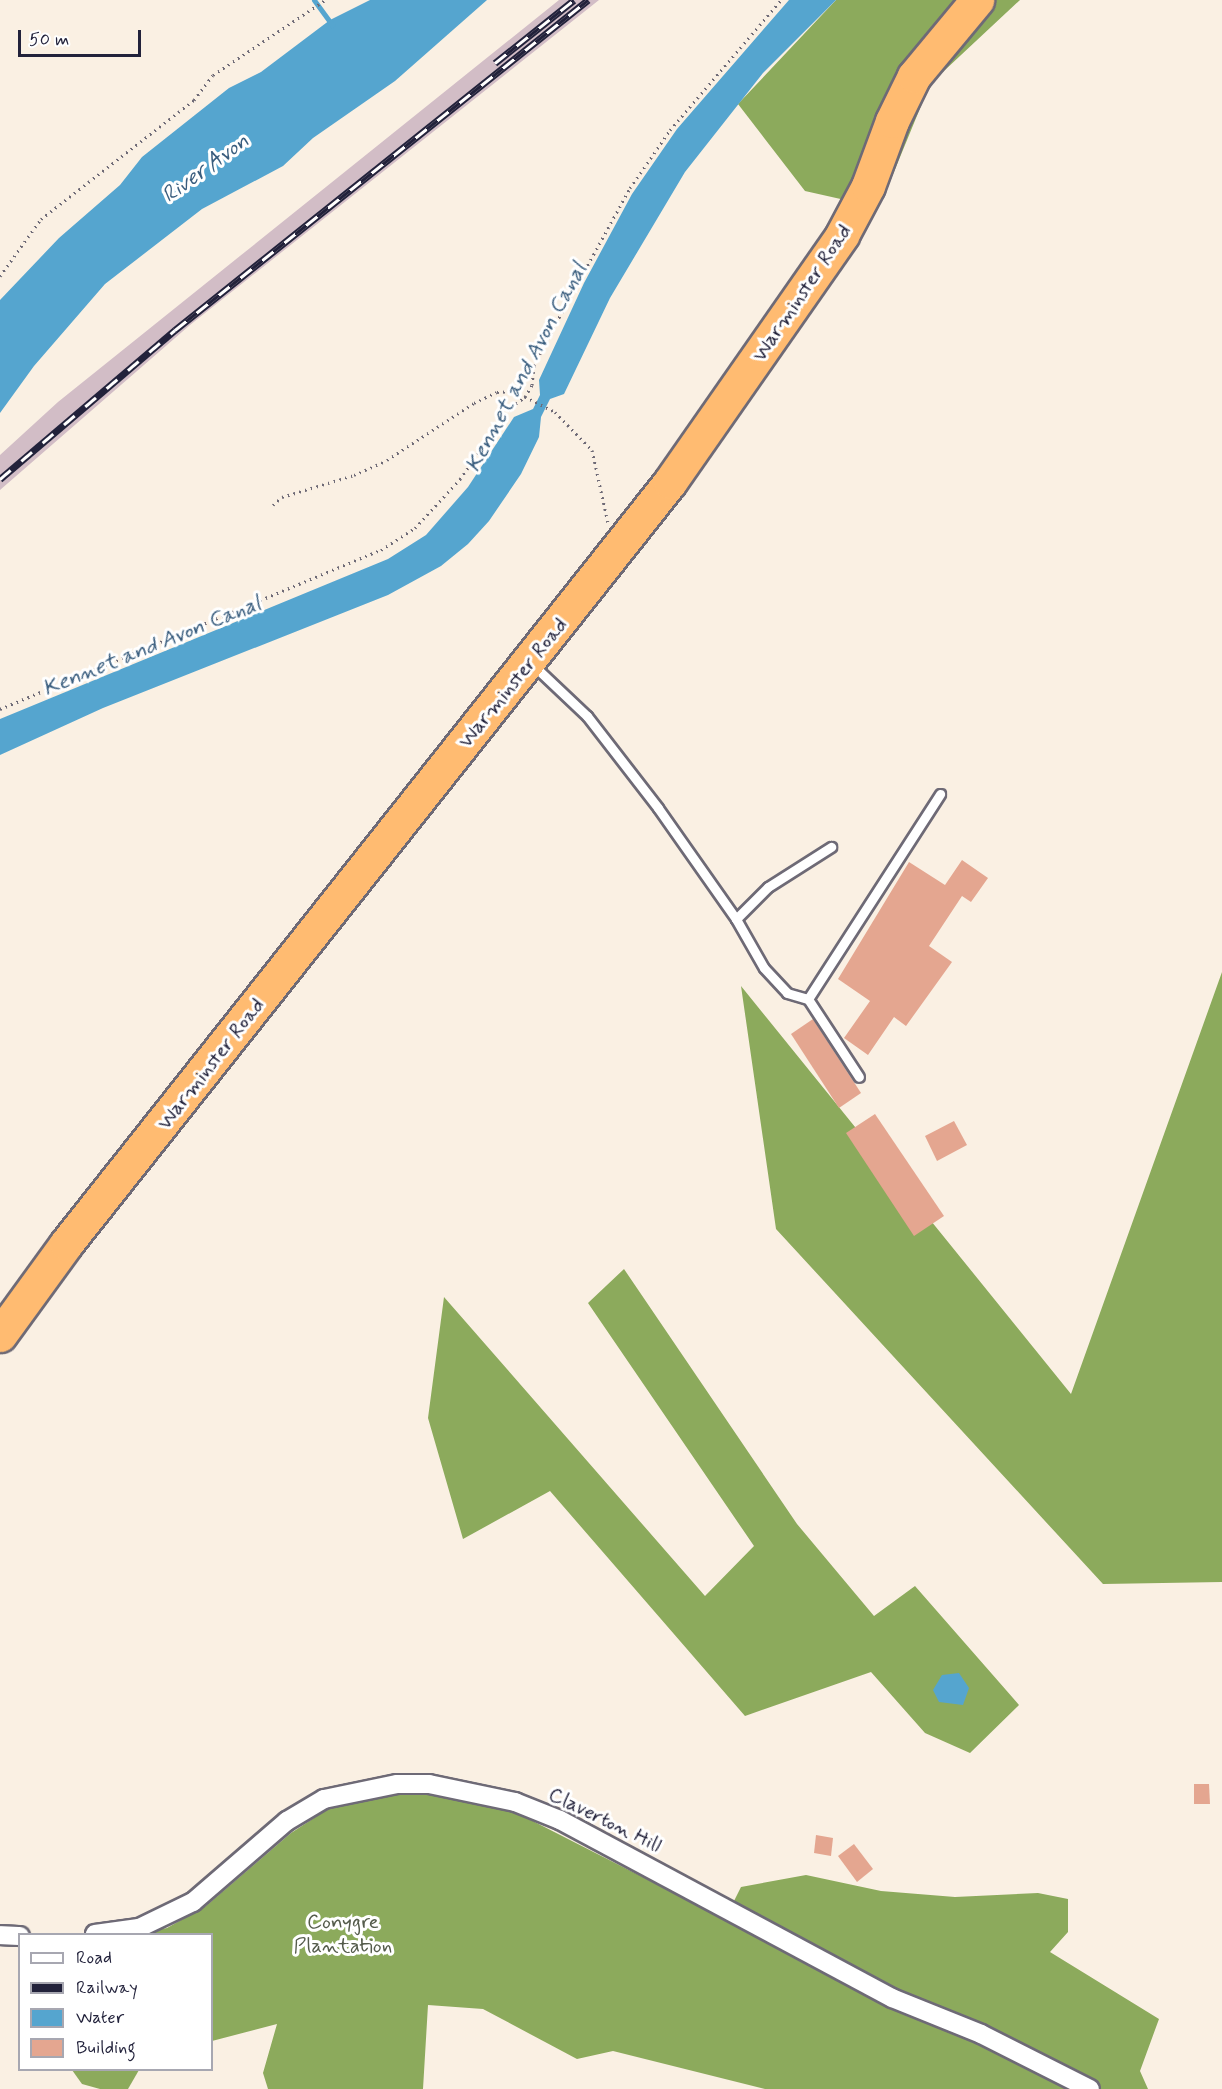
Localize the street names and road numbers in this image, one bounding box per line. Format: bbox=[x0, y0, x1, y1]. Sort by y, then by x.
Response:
street label: Warminster Road bbox=[747, 220, 857, 366]
street label: Warminster Road bbox=[453, 614, 573, 752]
street label: Warminster Road bbox=[152, 994, 270, 1134]
street label: Claverton Hill bbox=[544, 1782, 666, 1858]

